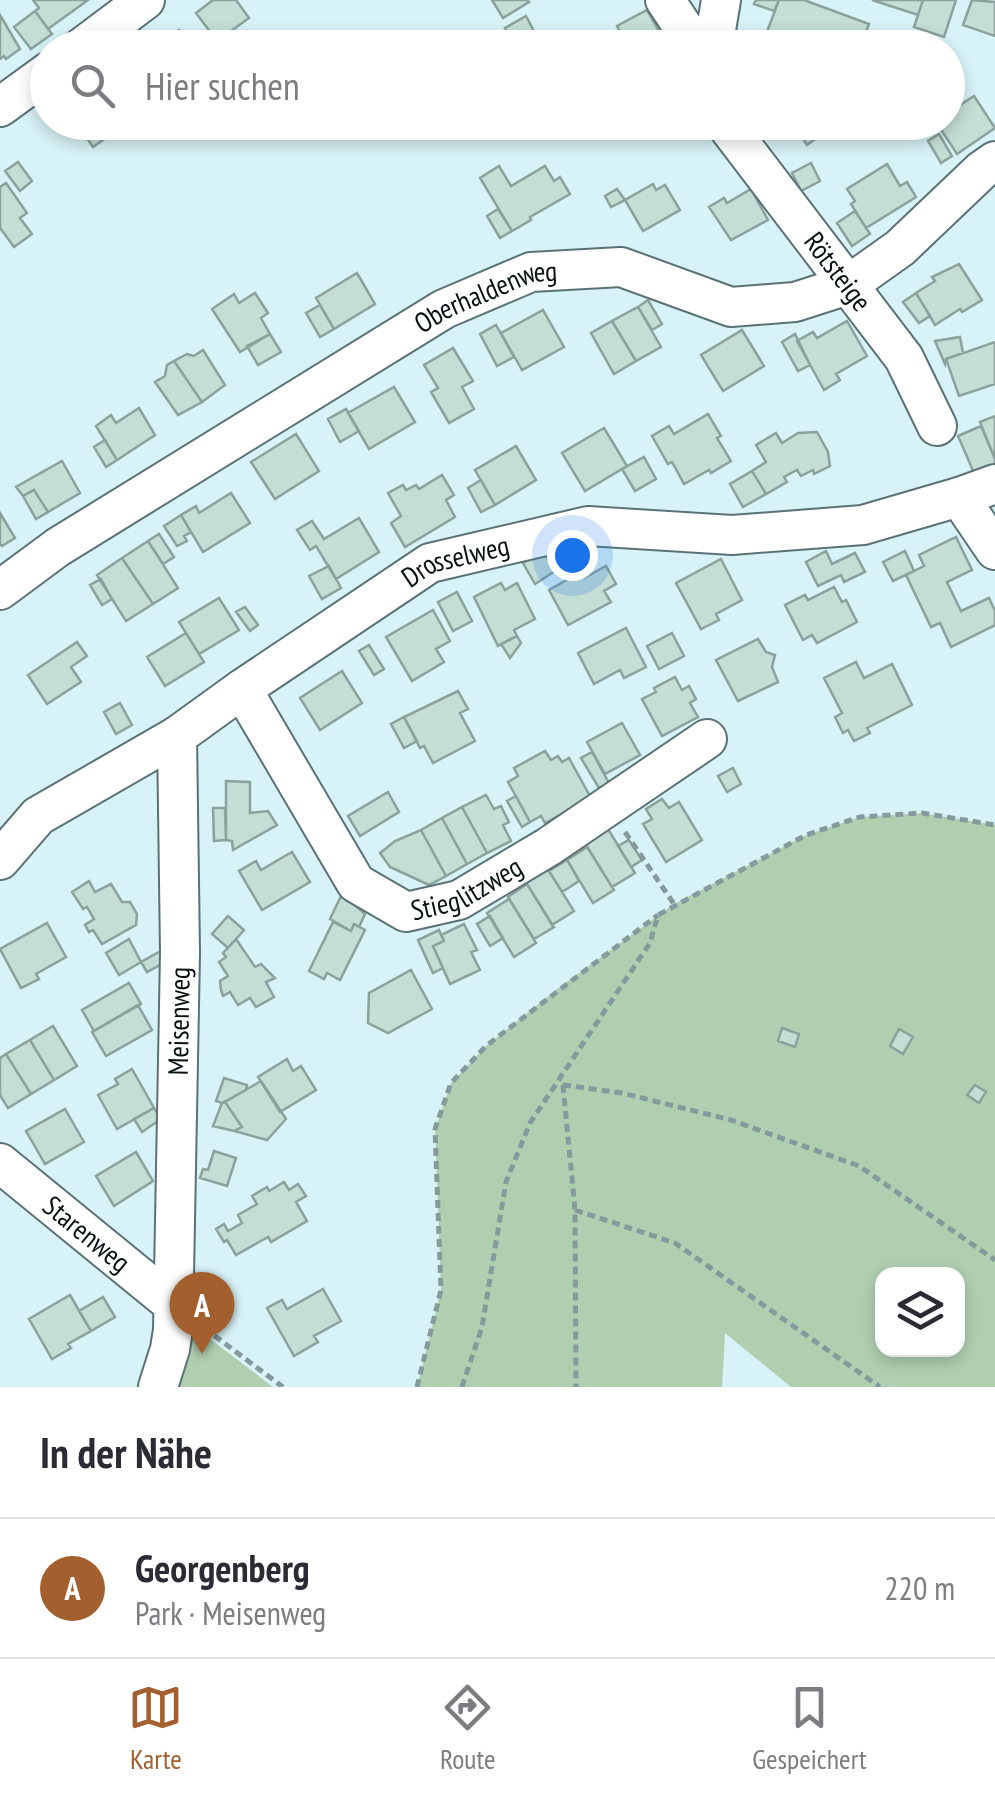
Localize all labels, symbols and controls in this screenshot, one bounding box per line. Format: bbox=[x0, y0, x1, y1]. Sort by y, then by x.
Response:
search box bbox=[30, 30, 965, 140]
icon: search bbox=[65, 58, 120, 113]
text: Hier suchen bbox=[145, 61, 300, 110]
street label: Rötsteige bbox=[796, 224, 881, 318]
street label: Oberhaldenweg bbox=[407, 252, 558, 341]
street label: Drosselweg bbox=[394, 526, 513, 595]
your location bbox=[547, 530, 598, 581]
street label: Stieglitzweg bbox=[407, 848, 529, 928]
street label: Meisenweg bbox=[159, 967, 198, 1076]
street label: Starenweg bbox=[36, 1187, 138, 1280]
map controls bbox=[875, 1267, 965, 1357]
button: layers bbox=[875, 1267, 965, 1357]
pin: A bbox=[170, 1272, 234, 1354]
text: In der Nähe bbox=[40, 1425, 212, 1480]
text: Georgenberg bbox=[135, 1543, 310, 1592]
text: A bbox=[64, 1567, 81, 1609]
text: 220 m bbox=[884, 1567, 955, 1609]
text: Park · Meisenweg bbox=[135, 1592, 326, 1634]
tab: Karte bbox=[128, 1680, 183, 1777]
tab: Route bbox=[440, 1680, 496, 1777]
tab: Gespeichert bbox=[752, 1680, 867, 1777]

